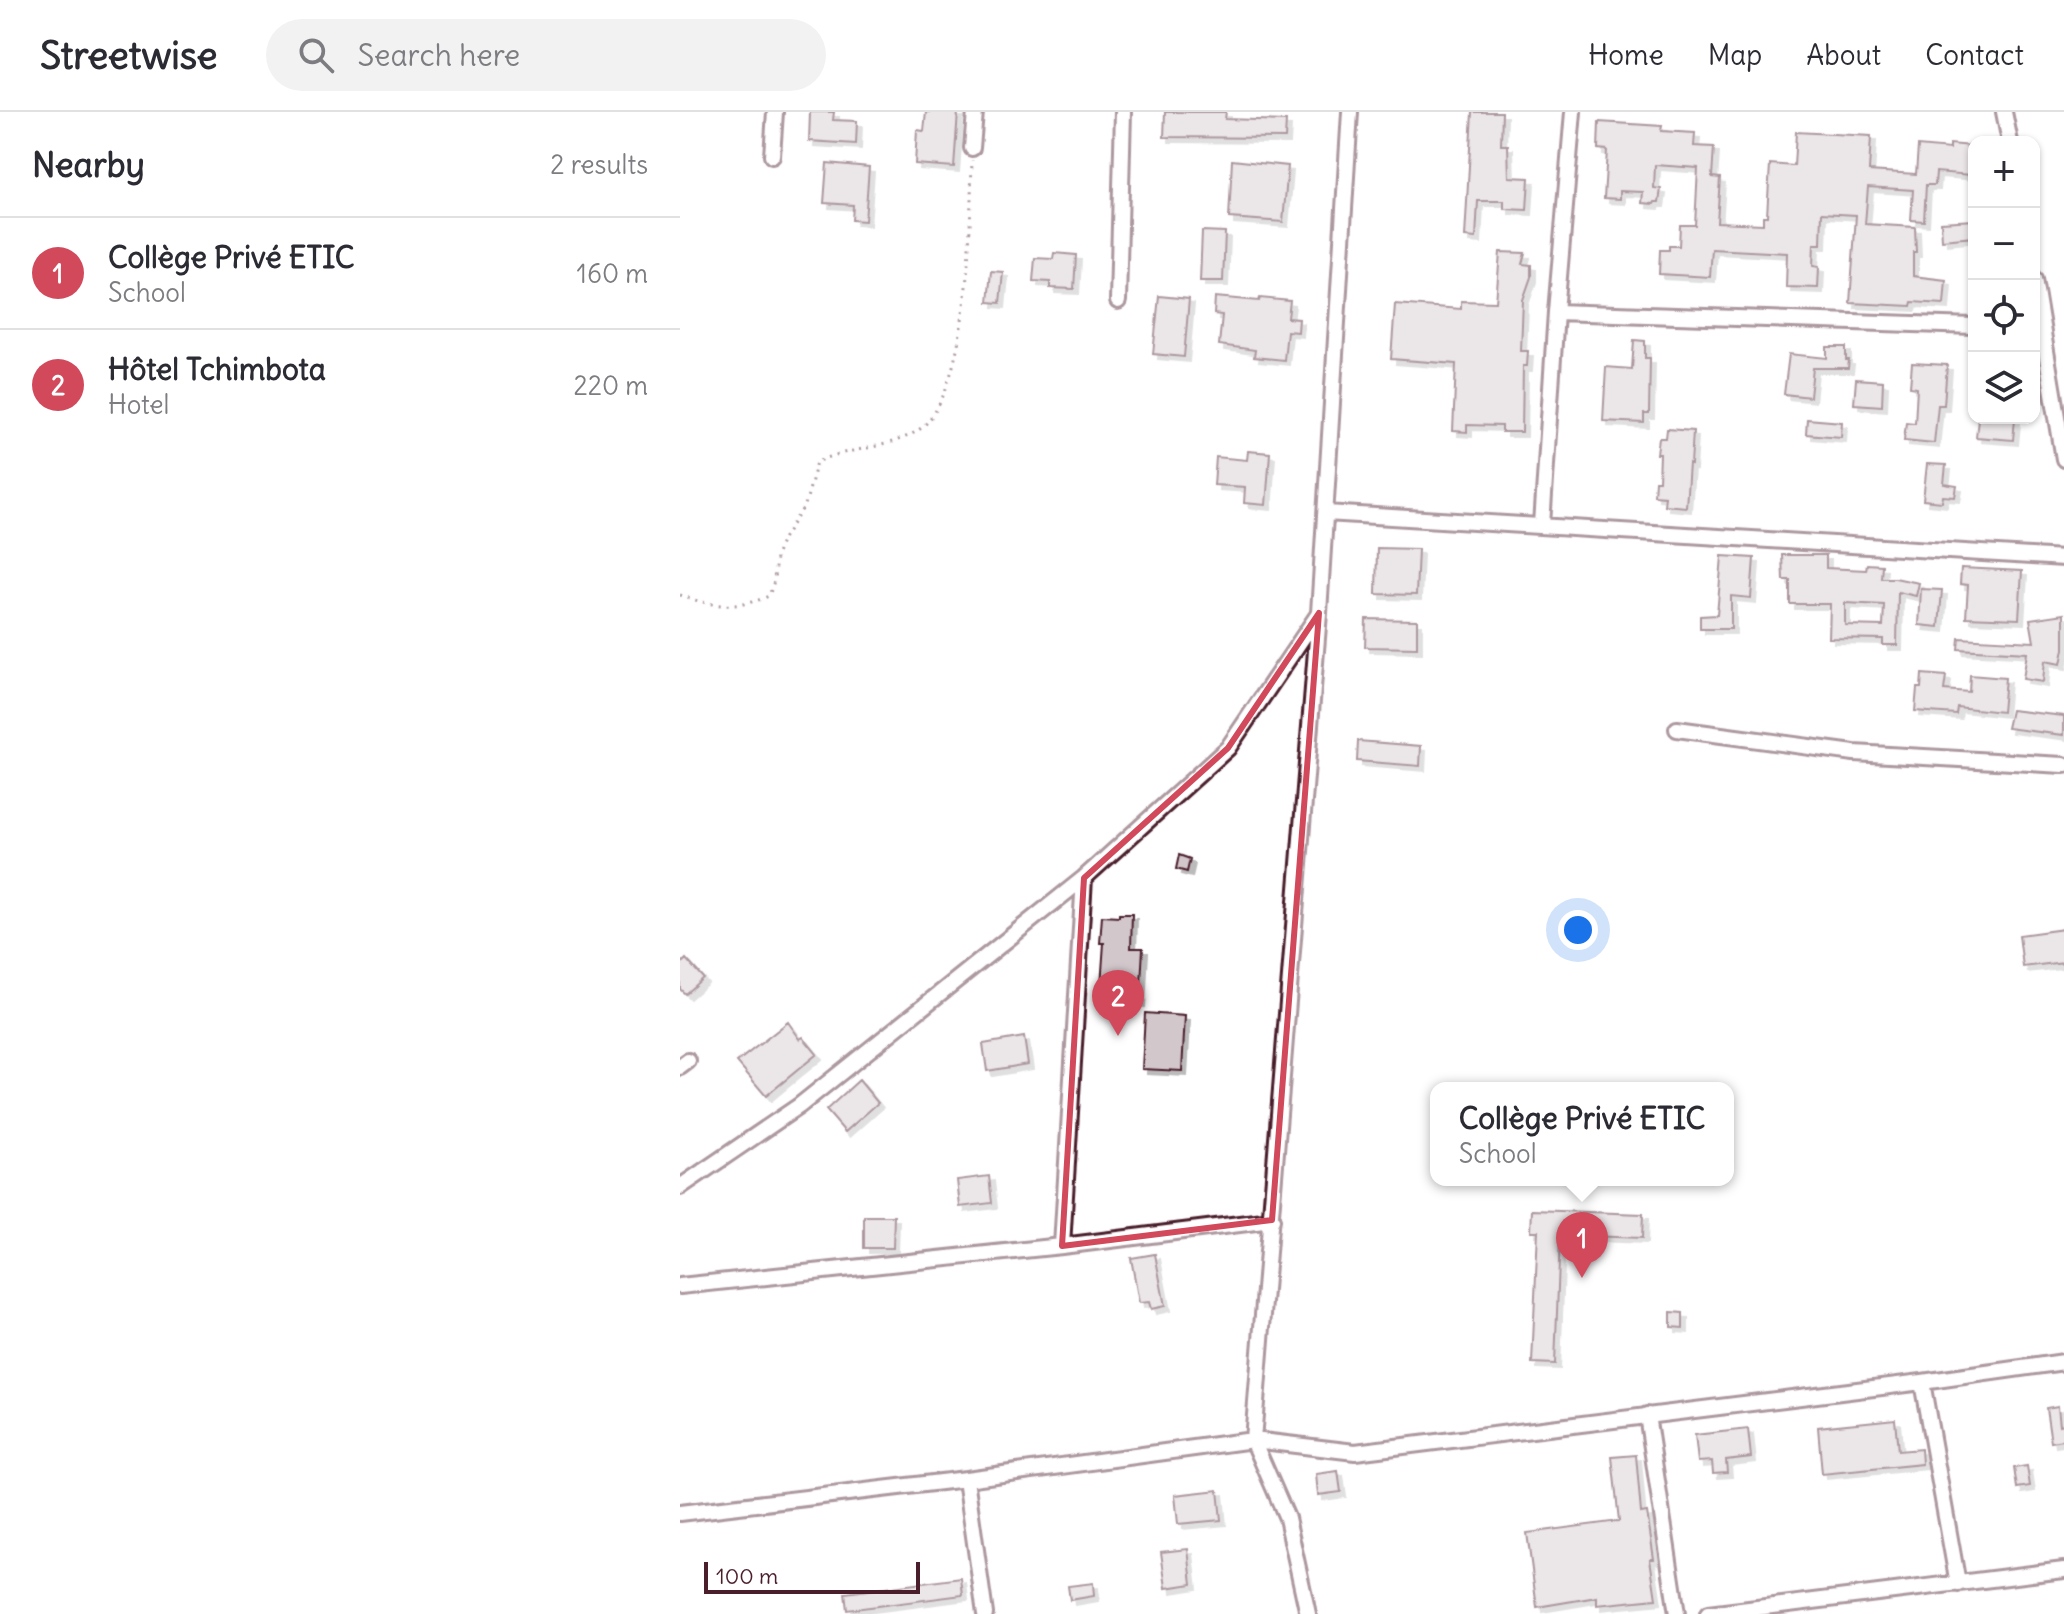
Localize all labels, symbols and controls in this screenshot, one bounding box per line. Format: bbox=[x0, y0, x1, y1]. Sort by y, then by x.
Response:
search box bbox=[266, 19, 826, 91]
text: Streetwise bbox=[40, 32, 218, 79]
icon: search bbox=[294, 33, 338, 77]
text: Search here bbox=[358, 36, 520, 74]
text: Home bbox=[1588, 37, 1664, 73]
text: Map bbox=[1708, 37, 1762, 73]
text: About bbox=[1806, 37, 1881, 73]
text: Contact bbox=[1925, 37, 2024, 73]
map controls bbox=[1968, 136, 2040, 424]
button: + bbox=[1968, 136, 2040, 208]
text: Nearby bbox=[32, 143, 145, 186]
text: 2 results bbox=[550, 148, 648, 181]
button: − bbox=[1968, 208, 2040, 280]
text: Collège Privé ETIC bbox=[108, 238, 354, 276]
text: 1 bbox=[53, 257, 63, 290]
text: 160 m bbox=[577, 257, 648, 290]
text: School bbox=[108, 276, 186, 309]
button: locate bbox=[1968, 280, 2040, 352]
text: Hôtel Tchimbota bbox=[108, 350, 326, 388]
button: layers bbox=[1968, 352, 2040, 424]
text: 2 bbox=[51, 369, 65, 402]
text: 220 m bbox=[573, 369, 648, 402]
text: Hotel bbox=[108, 388, 169, 421]
your location bbox=[1558, 910, 1598, 950]
pin: 2 bbox=[1092, 970, 1144, 1036]
popup bbox=[1430, 1082, 1734, 1186]
text: Collège Privé ETIC bbox=[1459, 1099, 1705, 1137]
text: School bbox=[1459, 1137, 1537, 1170]
pin: 1 bbox=[1556, 1212, 1608, 1278]
scale bar bbox=[704, 1558, 920, 1594]
text: 100 m bbox=[716, 1562, 778, 1590]

